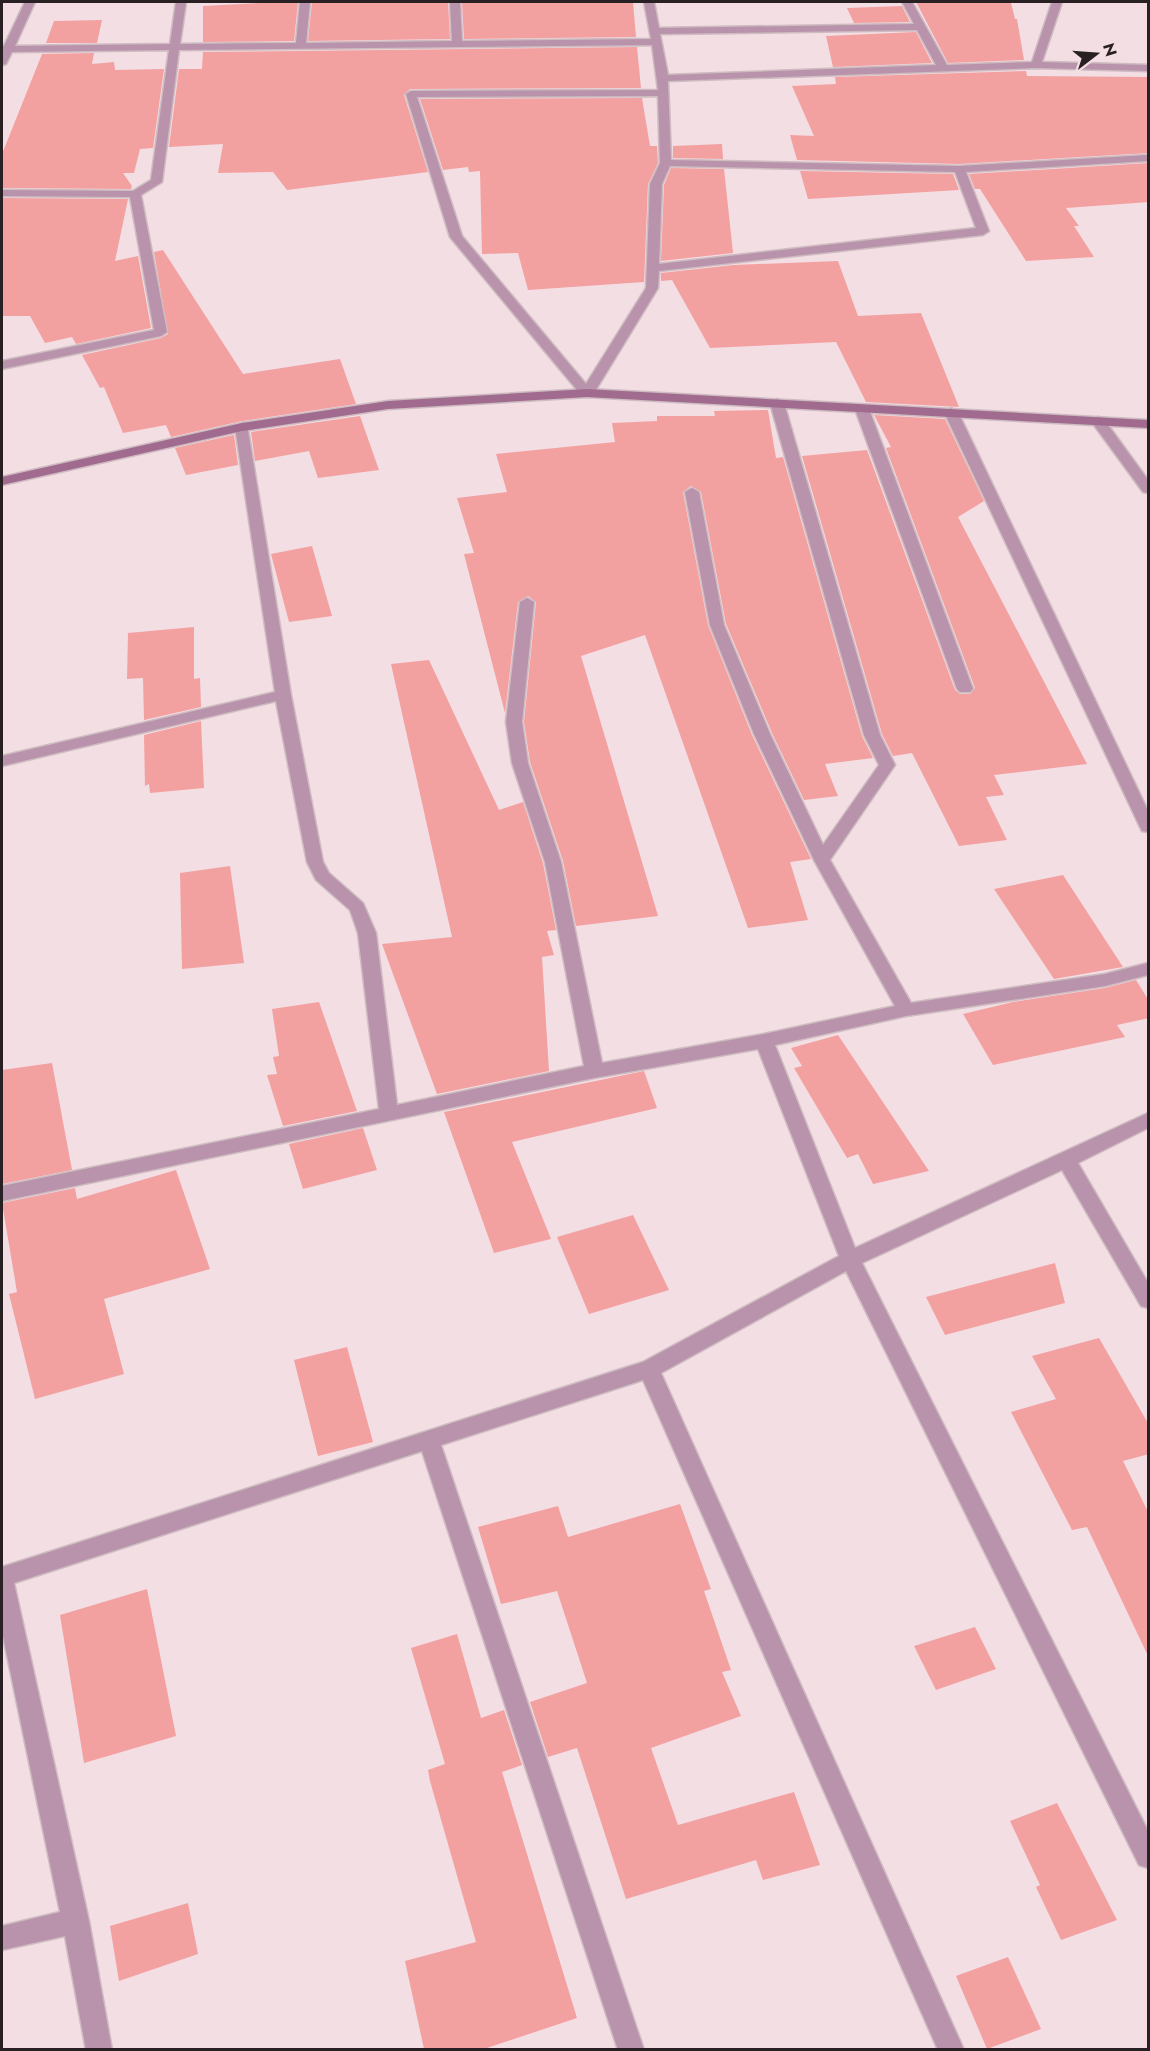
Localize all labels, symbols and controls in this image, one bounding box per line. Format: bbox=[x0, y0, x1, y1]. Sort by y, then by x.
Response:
north arrow bbox=[1066, 24, 1126, 84]
text: N bbox=[1097, 40, 1123, 59]

